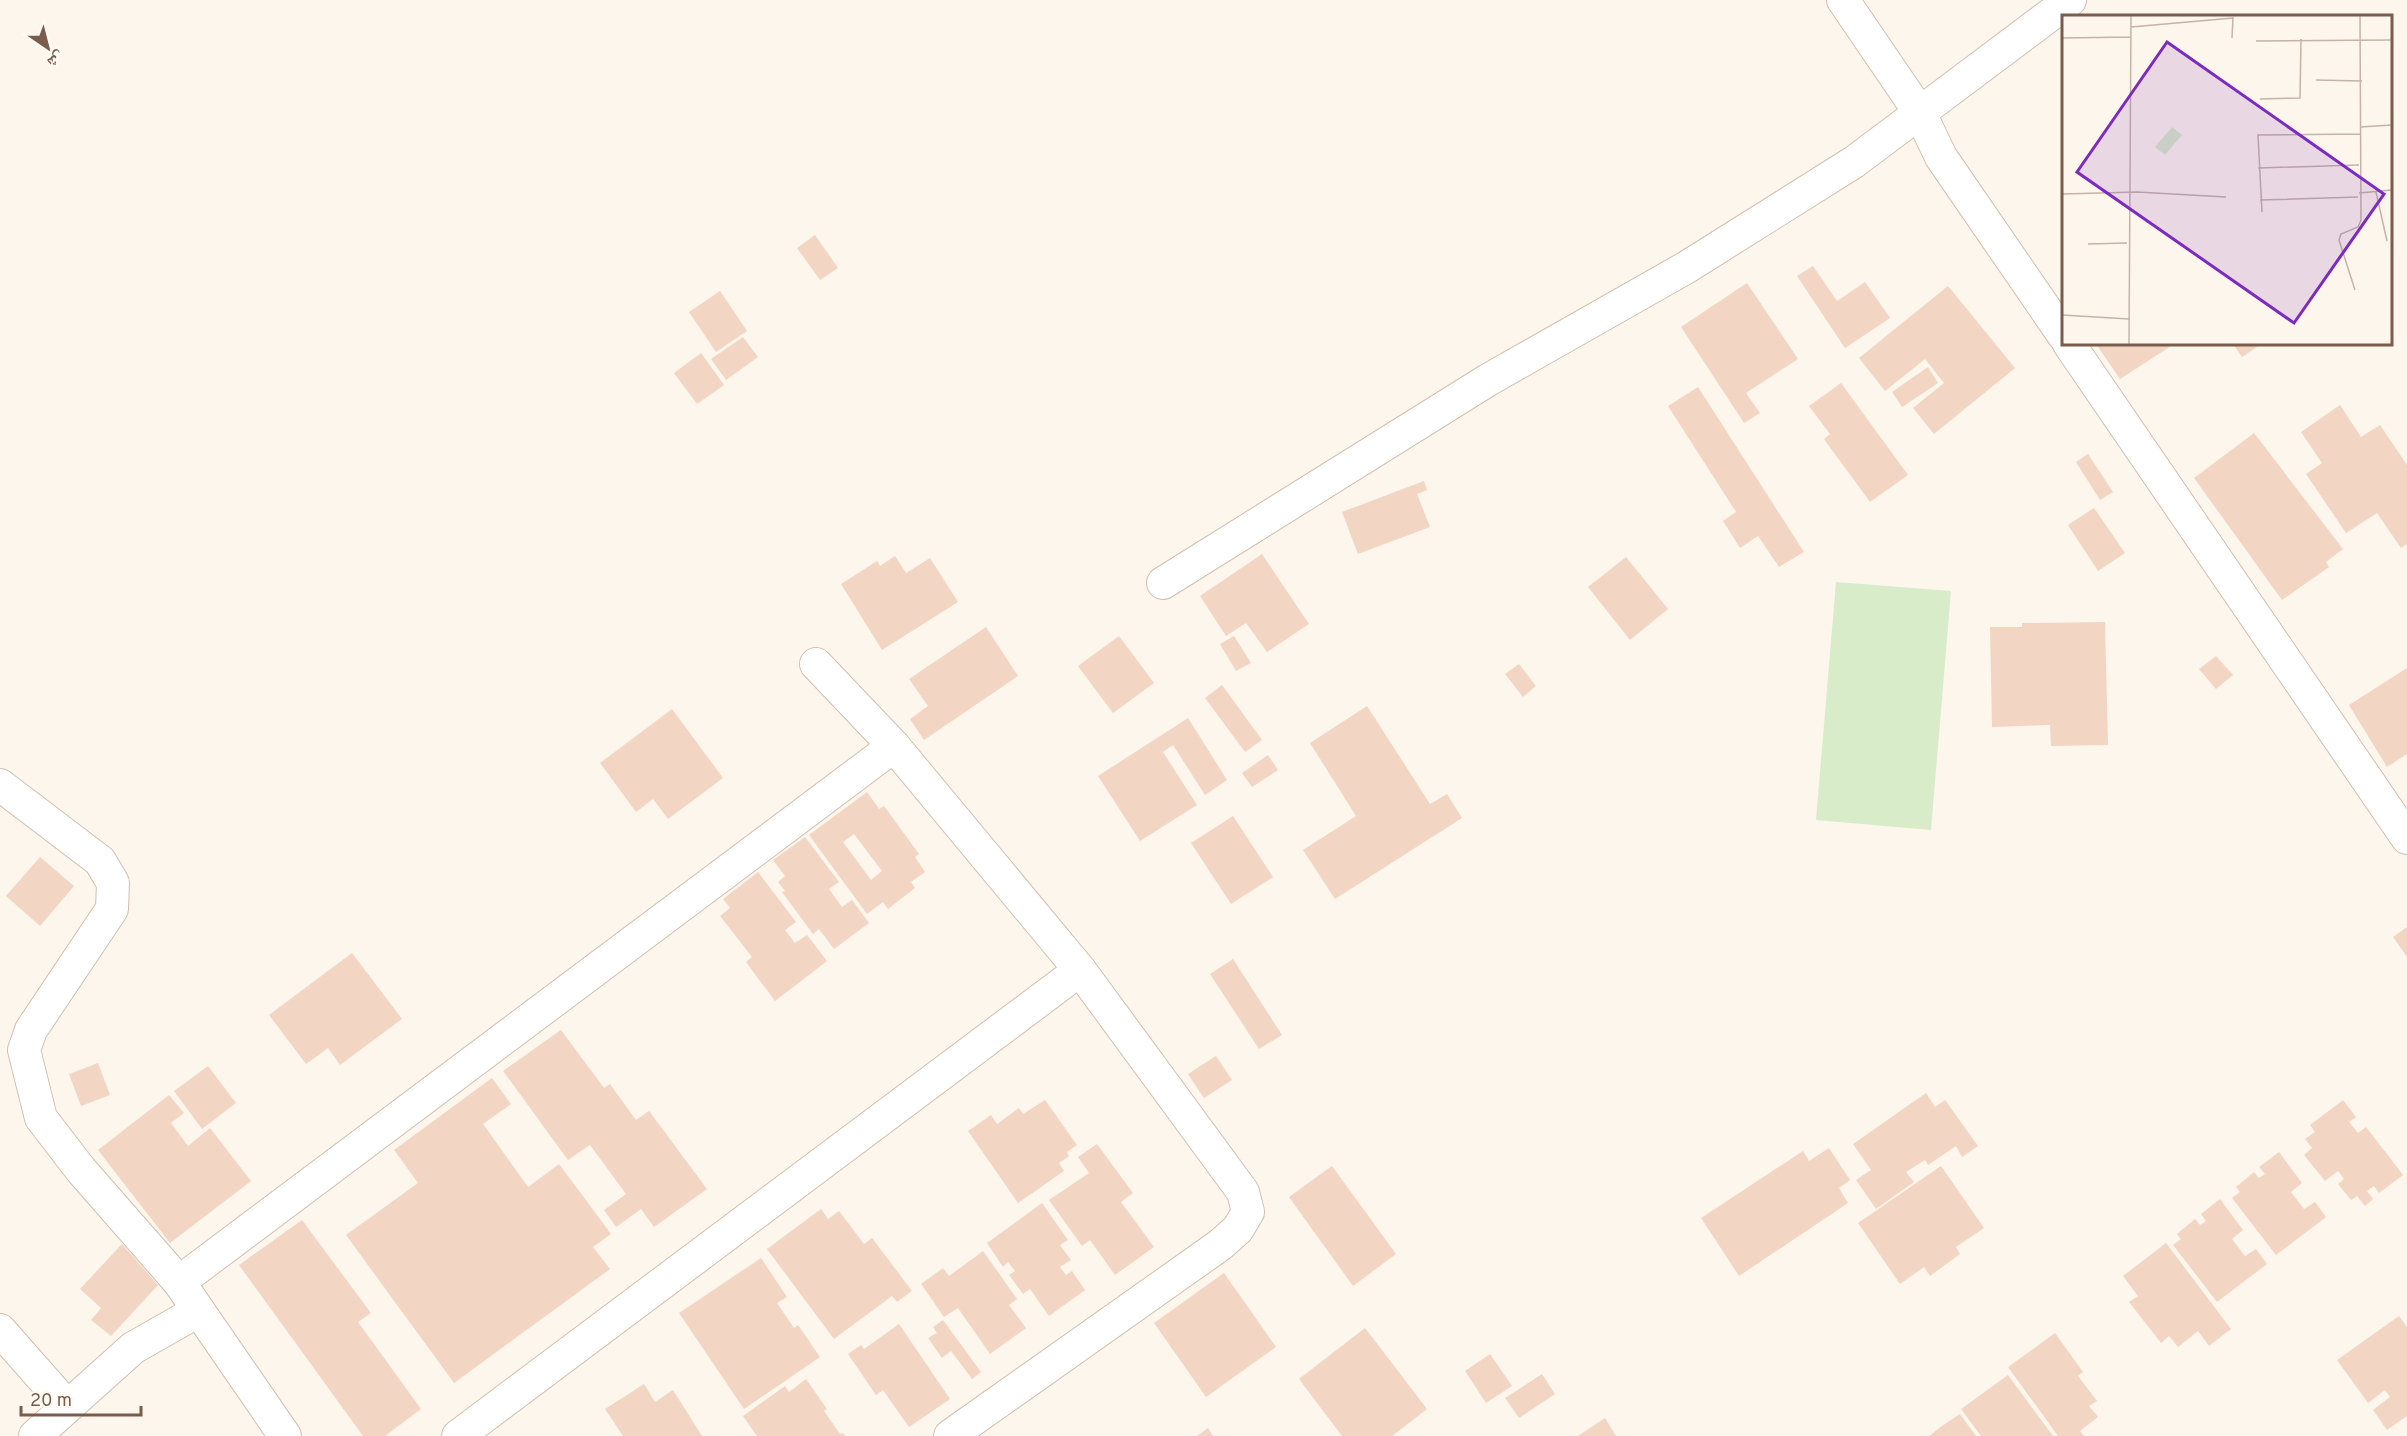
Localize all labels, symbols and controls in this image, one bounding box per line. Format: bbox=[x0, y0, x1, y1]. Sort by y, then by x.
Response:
inset map bbox=[2062, 15, 2392, 345]
north arrow bbox=[18, 18, 78, 78]
text: ش bbox=[43, 46, 68, 72]
scale bar bbox=[21, 1379, 141, 1417]
text: 20 m bbox=[30, 1390, 72, 1413]

